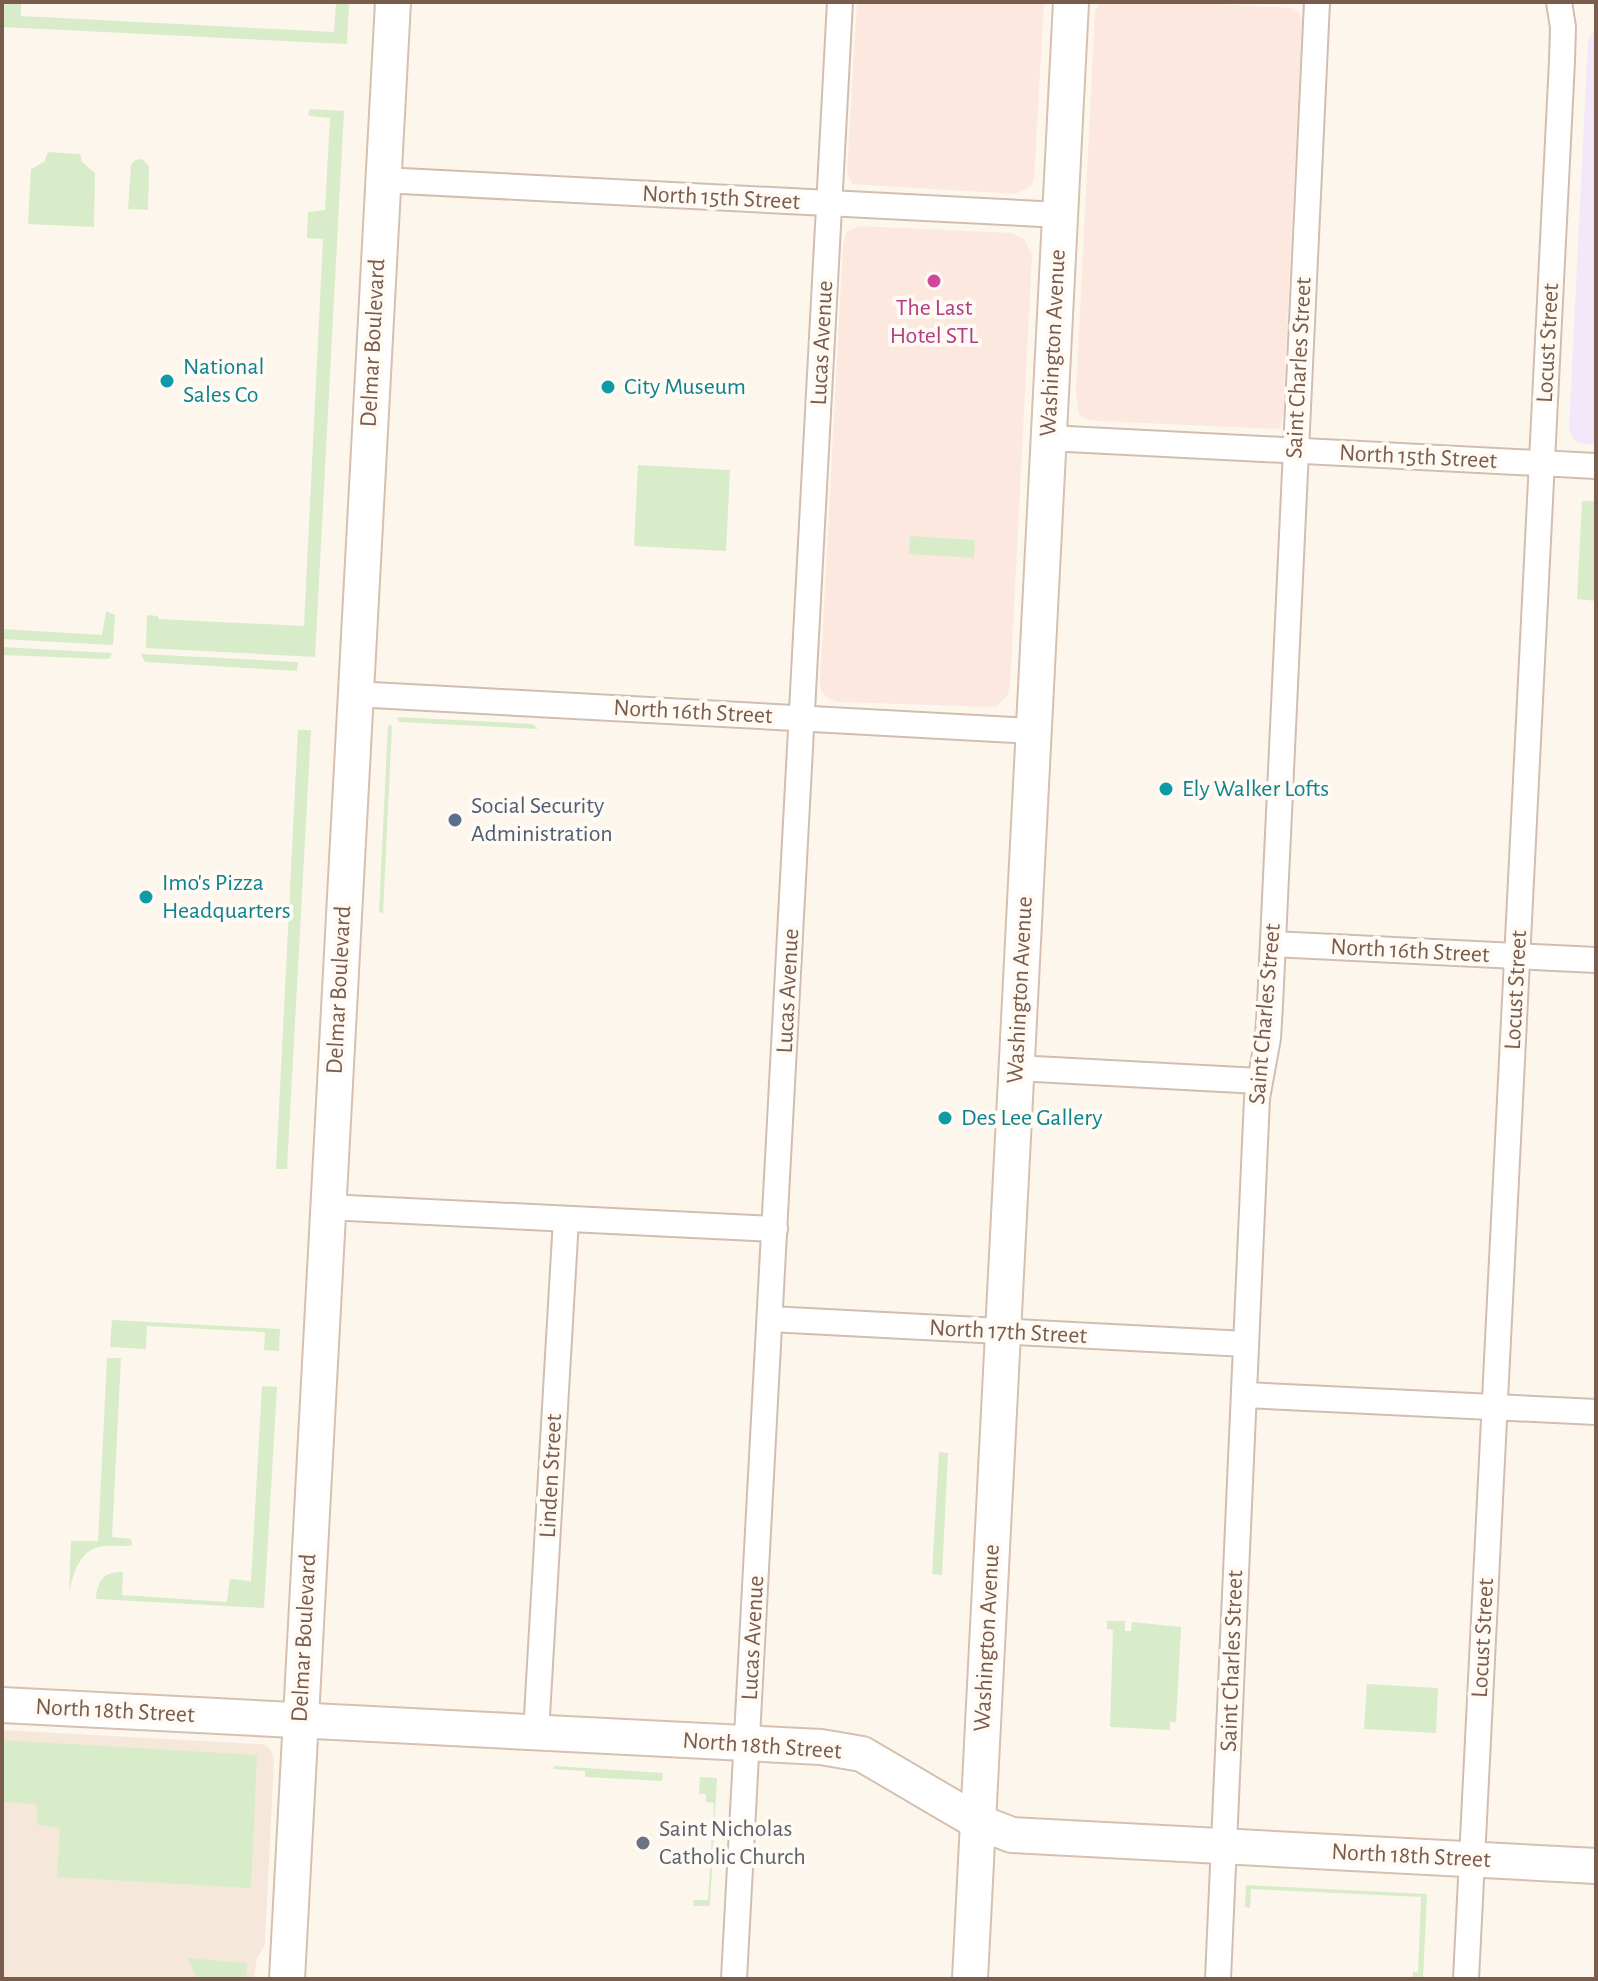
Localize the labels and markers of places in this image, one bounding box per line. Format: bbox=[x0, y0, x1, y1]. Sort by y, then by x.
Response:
marker: The Last Hotel STL bbox=[925, 272, 943, 290]
place label: The Last Hotel STL bbox=[890, 296, 978, 348]
place label: National Sales Co bbox=[183, 355, 264, 407]
marker: National Sales Co bbox=[158, 372, 176, 390]
place label: City Museum bbox=[624, 375, 746, 399]
marker: City Museum bbox=[599, 378, 617, 396]
place label: Ely Walker Lofts bbox=[1182, 777, 1329, 801]
marker: Ely Walker Lofts bbox=[1157, 780, 1175, 798]
place label: Social Security Administration bbox=[471, 794, 613, 846]
marker: Social Security Administration bbox=[446, 811, 464, 829]
place label: Imo's Pizza Headquarters bbox=[162, 871, 291, 923]
marker: Imo's Pizza Headquarters bbox=[137, 888, 155, 906]
place label: Des Lee Gallery bbox=[961, 1106, 1103, 1130]
marker: Des Lee Gallery bbox=[936, 1109, 954, 1127]
place label: Saint Nicholas Catholic Church bbox=[659, 1817, 806, 1869]
marker: Saint Nicholas Catholic Church bbox=[634, 1834, 652, 1852]

